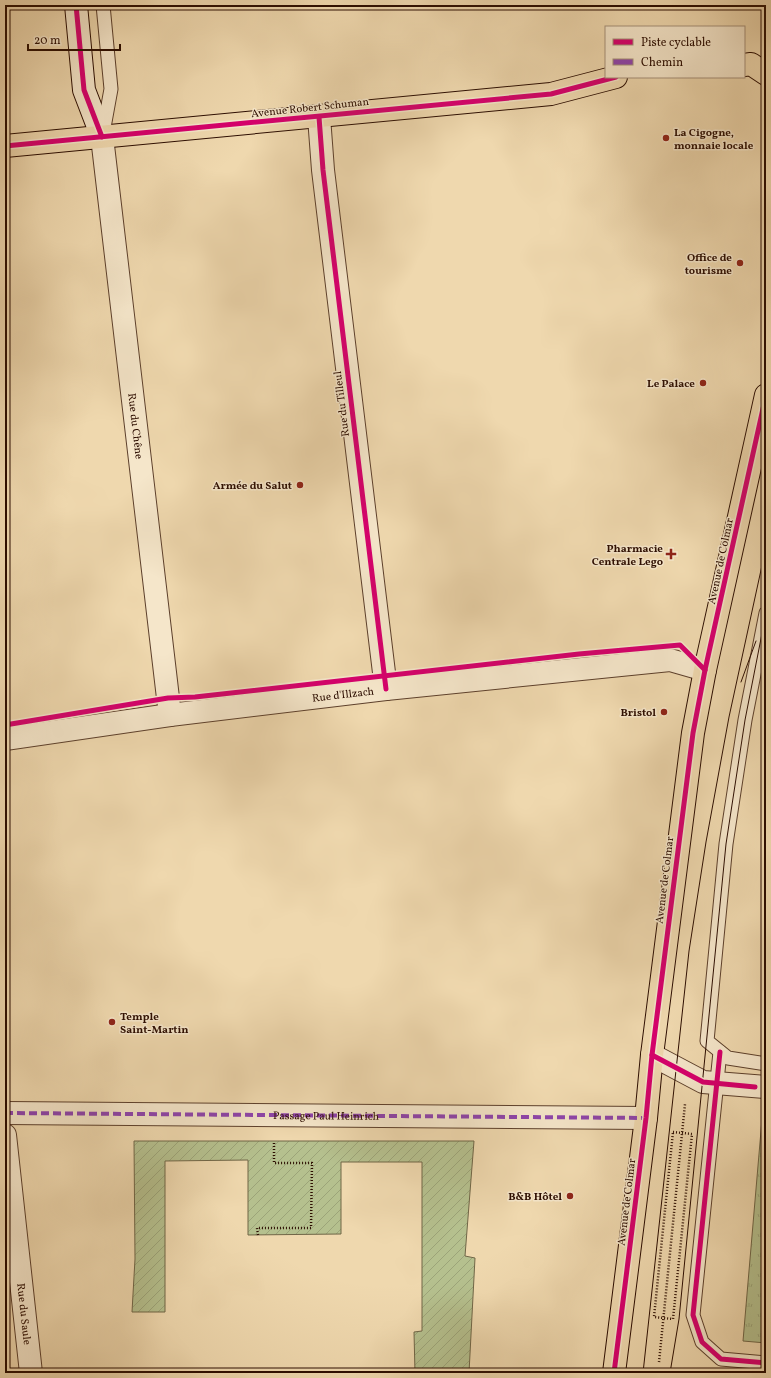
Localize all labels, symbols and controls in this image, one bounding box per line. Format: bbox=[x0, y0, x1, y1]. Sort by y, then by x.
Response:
scale bar bbox=[28, 26, 120, 52]
legend bbox=[605, 26, 745, 78]
text: 20 m bbox=[34, 33, 61, 49]
text: Piste cyclable bbox=[641, 35, 711, 51]
text: Chemin bbox=[641, 55, 683, 71]
street label: Avenue Robert Schuman bbox=[251, 95, 370, 122]
place label: La Cigogne, monnaie locale bbox=[674, 126, 754, 154]
marker: La Cigogne, monnaie locale bbox=[661, 133, 671, 143]
place label: Office de tourisme bbox=[685, 251, 732, 279]
marker: Office de tourisme bbox=[735, 258, 745, 268]
street label: Rue du Tilleul bbox=[331, 370, 354, 437]
place label: Le Palace bbox=[647, 377, 695, 392]
marker: Le Palace bbox=[698, 378, 708, 388]
street label: Rue du Chêne bbox=[123, 392, 146, 460]
place label: Armée du Salut bbox=[213, 479, 292, 494]
marker: Armée du Salut bbox=[295, 480, 305, 490]
street label: Avenue de Colmar bbox=[705, 516, 738, 606]
place label: Pharmacie Centrale Lego bbox=[592, 542, 663, 570]
marker: Pharmacie Centrale Lego bbox=[666, 549, 676, 559]
street label: Rue d'Illzach bbox=[311, 684, 375, 707]
place label: Bristol bbox=[620, 706, 656, 721]
marker: Bristol bbox=[659, 707, 669, 717]
street label: Avenue de Colmar bbox=[653, 835, 678, 925]
place label: Temple Saint-Martin bbox=[120, 1010, 189, 1038]
marker: Temple Saint-Martin bbox=[107, 1017, 117, 1027]
street label: Passage Paul Heinrich bbox=[273, 1109, 379, 1125]
street label: Avenue de Colmar bbox=[615, 1157, 640, 1247]
place label: B&B Hôtel bbox=[508, 1190, 562, 1205]
marker: B&B Hôtel bbox=[565, 1191, 575, 1201]
street label: Rue du Saule bbox=[12, 1282, 34, 1346]

